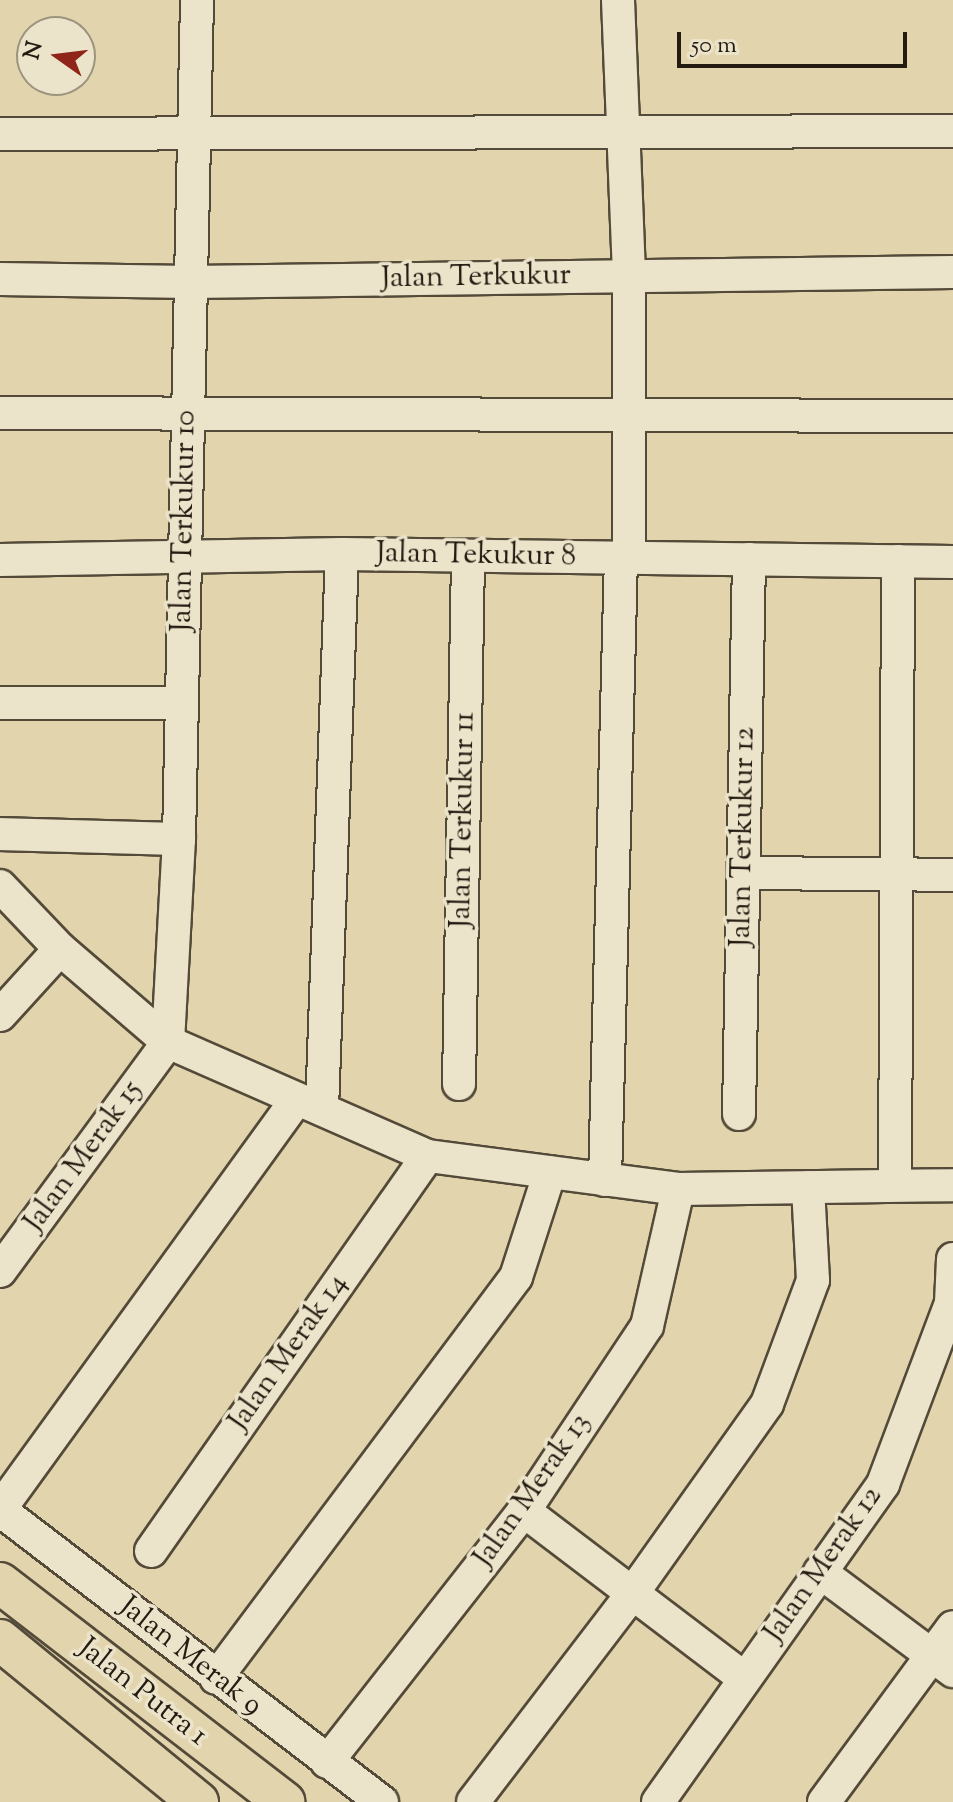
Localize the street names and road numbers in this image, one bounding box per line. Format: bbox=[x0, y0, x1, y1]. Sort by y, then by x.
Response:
street label: Jalan Terkukur bbox=[381, 258, 571, 298]
street label: Jalan Terkukur 10 bbox=[165, 410, 205, 632]
street label: Jalan Tekukur 8 bbox=[376, 536, 576, 576]
street label: Jalan Terkukur 11 bbox=[444, 711, 484, 929]
street label: Jalan Terkukur 12 bbox=[724, 727, 764, 947]
street label: Jalan Merak 15 bbox=[17, 1074, 151, 1240]
street label: Jalan Merak 14 bbox=[222, 1268, 356, 1438]
street label: Jalan Merak 13 bbox=[467, 1407, 599, 1575]
street label: Jalan Merak 12 bbox=[757, 1480, 891, 1650]
street label: Jalan Merak 9 bbox=[111, 1590, 269, 1724]
street label: Jalan Putra 1 bbox=[70, 1631, 214, 1755]

